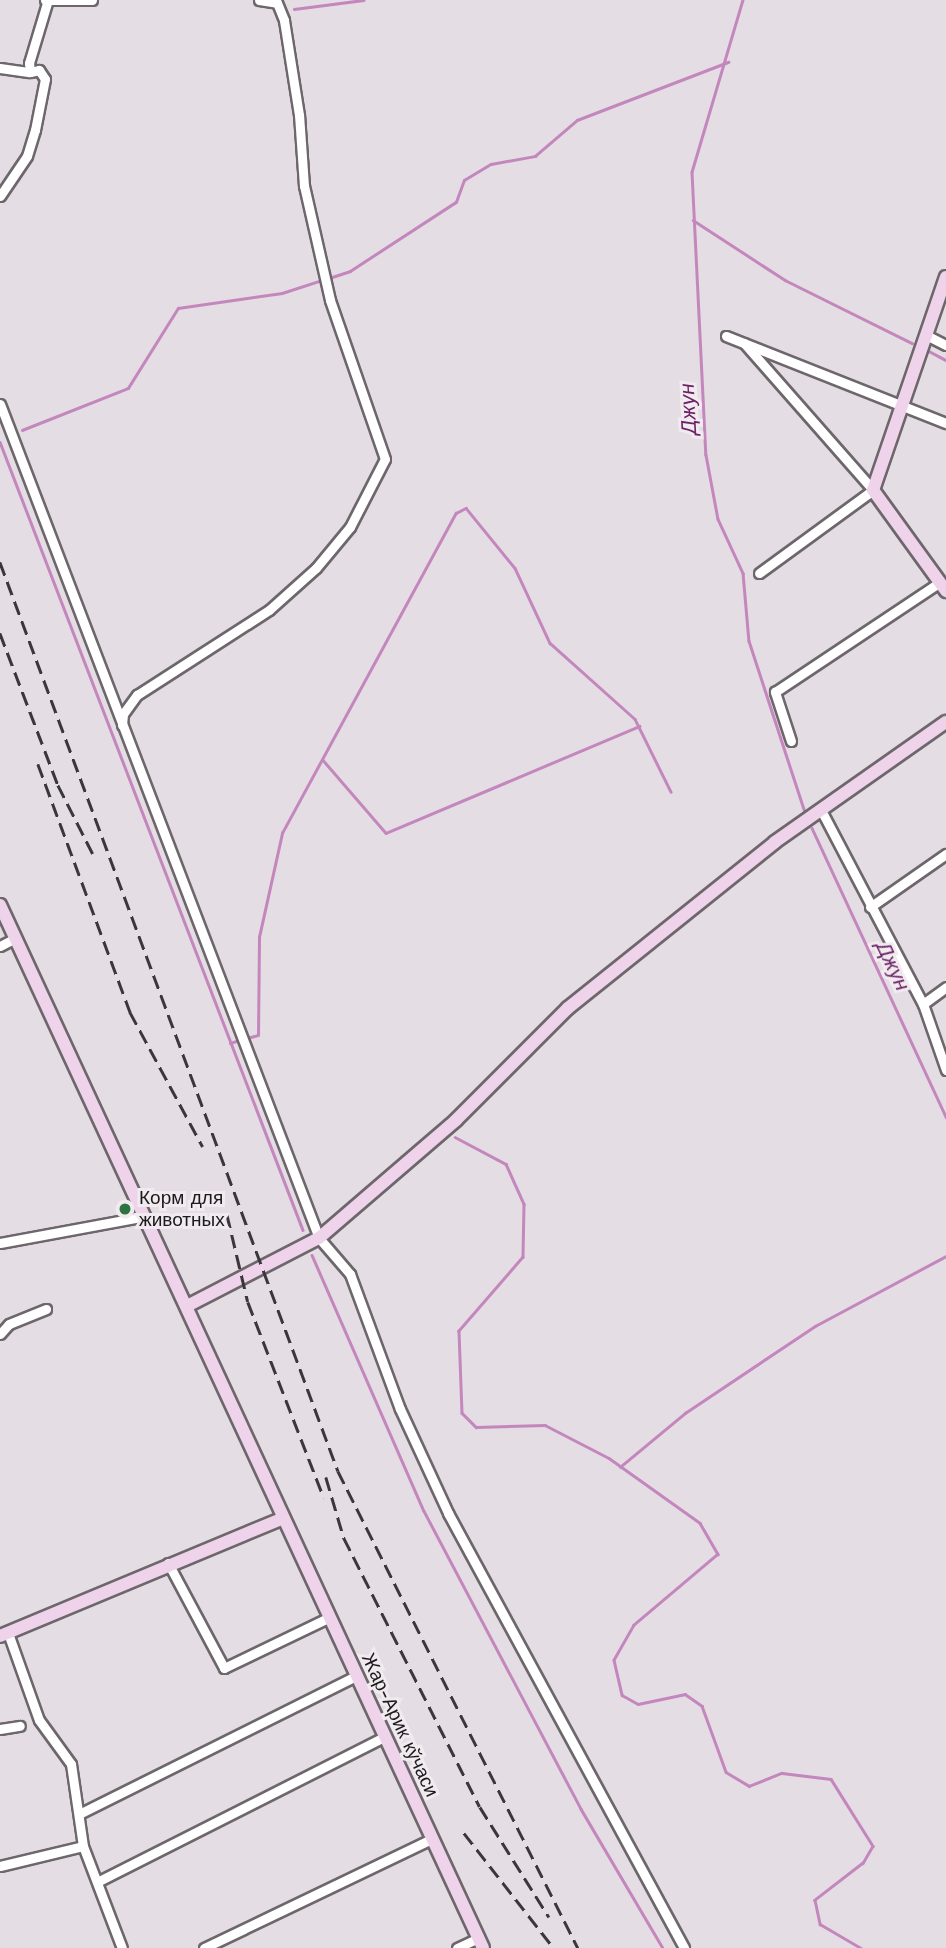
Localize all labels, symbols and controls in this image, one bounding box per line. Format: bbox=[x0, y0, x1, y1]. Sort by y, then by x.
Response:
water label: Джун bbox=[674, 383, 702, 435]
water label: Джун bbox=[871, 937, 915, 995]
place label: Корм для животных bbox=[139, 1187, 225, 1231]
marker: Корм для животных bbox=[117, 1201, 133, 1217]
street label: Жар-Арик кўчаси bbox=[357, 1650, 443, 1800]

